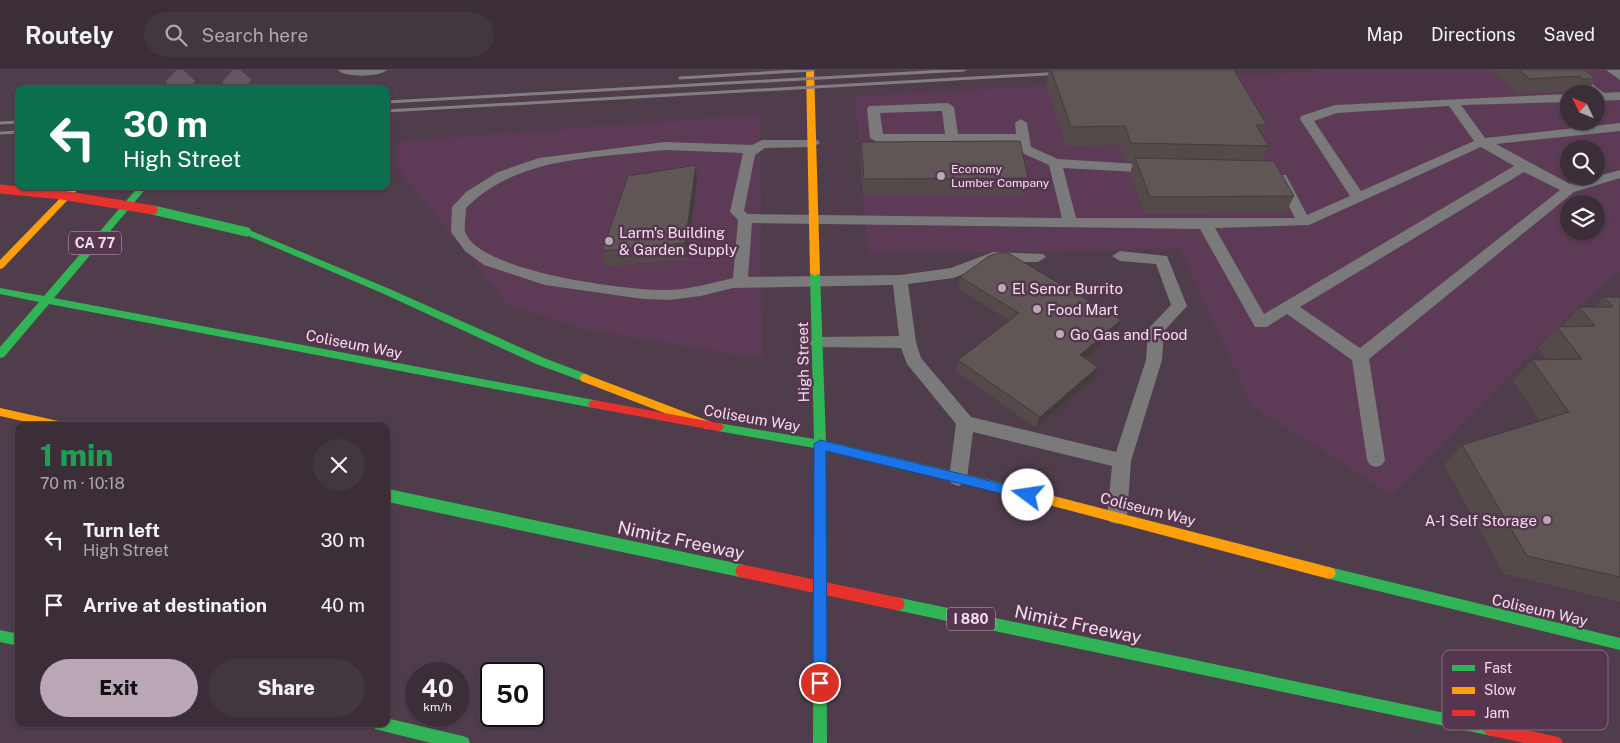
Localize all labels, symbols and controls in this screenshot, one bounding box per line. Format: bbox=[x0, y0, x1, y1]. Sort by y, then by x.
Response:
search box bbox=[144, 12, 494, 57]
text: Routely bbox=[25, 21, 114, 49]
icon: search bbox=[162, 21, 190, 49]
text: Search here bbox=[202, 24, 308, 46]
text: Map bbox=[1366, 24, 1403, 45]
text: Directions bbox=[1431, 24, 1516, 45]
text: Saved bbox=[1544, 24, 1595, 45]
north arrow bbox=[1560, 85, 1605, 130]
map controls bbox=[1560, 85, 1605, 240]
text: 30 m bbox=[123, 104, 208, 145]
icon: left bbox=[40, 105, 105, 170]
button: search bbox=[1560, 140, 1605, 185]
text: High Street bbox=[123, 146, 241, 172]
place label: Economy Lumber Company bbox=[951, 162, 1050, 190]
marker: Economy Lumber Company bbox=[935, 170, 947, 182]
button: layers bbox=[1560, 195, 1605, 240]
place label: Larm's Building & Garden Supply bbox=[619, 224, 737, 258]
road number: CA 77 bbox=[69, 232, 121, 254]
marker: Larm's Building & Garden Supply bbox=[603, 235, 615, 247]
place label: El Senor Burrito bbox=[1012, 280, 1123, 297]
marker: El Senor Burrito bbox=[996, 282, 1008, 294]
place label: Food Mart bbox=[1047, 301, 1118, 318]
marker: Food Mart bbox=[1031, 303, 1043, 315]
street label: High Street bbox=[794, 321, 812, 402]
street label: Coliseum Way bbox=[304, 326, 404, 362]
place label: Go Gas and Food bbox=[1070, 326, 1188, 343]
marker: Go Gas and Food bbox=[1054, 328, 1066, 340]
street label: Coliseum Way bbox=[702, 401, 802, 435]
text: 1 min bbox=[40, 437, 113, 473]
button: close bbox=[313, 439, 365, 491]
position arrow bbox=[1001, 468, 1053, 520]
text: 70 m · 10:18 bbox=[40, 474, 125, 493]
street label: Coliseum Way bbox=[1098, 489, 1198, 529]
place label: A-1 Self Storage bbox=[1425, 512, 1537, 529]
marker: A-1 Self Storage bbox=[1541, 514, 1553, 526]
street label: Nimitz Freeway bbox=[616, 516, 747, 564]
text: Turn left bbox=[83, 519, 160, 541]
icon: left bbox=[40, 526, 68, 554]
text: 30 m bbox=[320, 529, 365, 551]
text: High Street bbox=[83, 541, 169, 560]
icon: arrive bbox=[40, 591, 68, 619]
street label: Coliseum Way bbox=[1490, 591, 1590, 629]
text: Arrive at destination bbox=[83, 594, 267, 616]
text: 40 m bbox=[320, 594, 365, 616]
street label: Nimitz Freeway bbox=[1013, 600, 1144, 648]
road number: I 880 bbox=[947, 608, 995, 630]
legend bbox=[1442, 650, 1608, 730]
button: Exit bbox=[40, 659, 198, 717]
button: Share bbox=[208, 659, 365, 717]
text: Fast bbox=[1484, 660, 1512, 676]
speed limit sign: 50 bbox=[480, 662, 545, 727]
pin bbox=[799, 662, 841, 704]
icon: arrive bbox=[806, 669, 834, 697]
text: 40 bbox=[421, 673, 454, 703]
text: Slow bbox=[1484, 682, 1516, 698]
text: km/h bbox=[423, 700, 452, 714]
text: Jam bbox=[1484, 705, 1509, 721]

